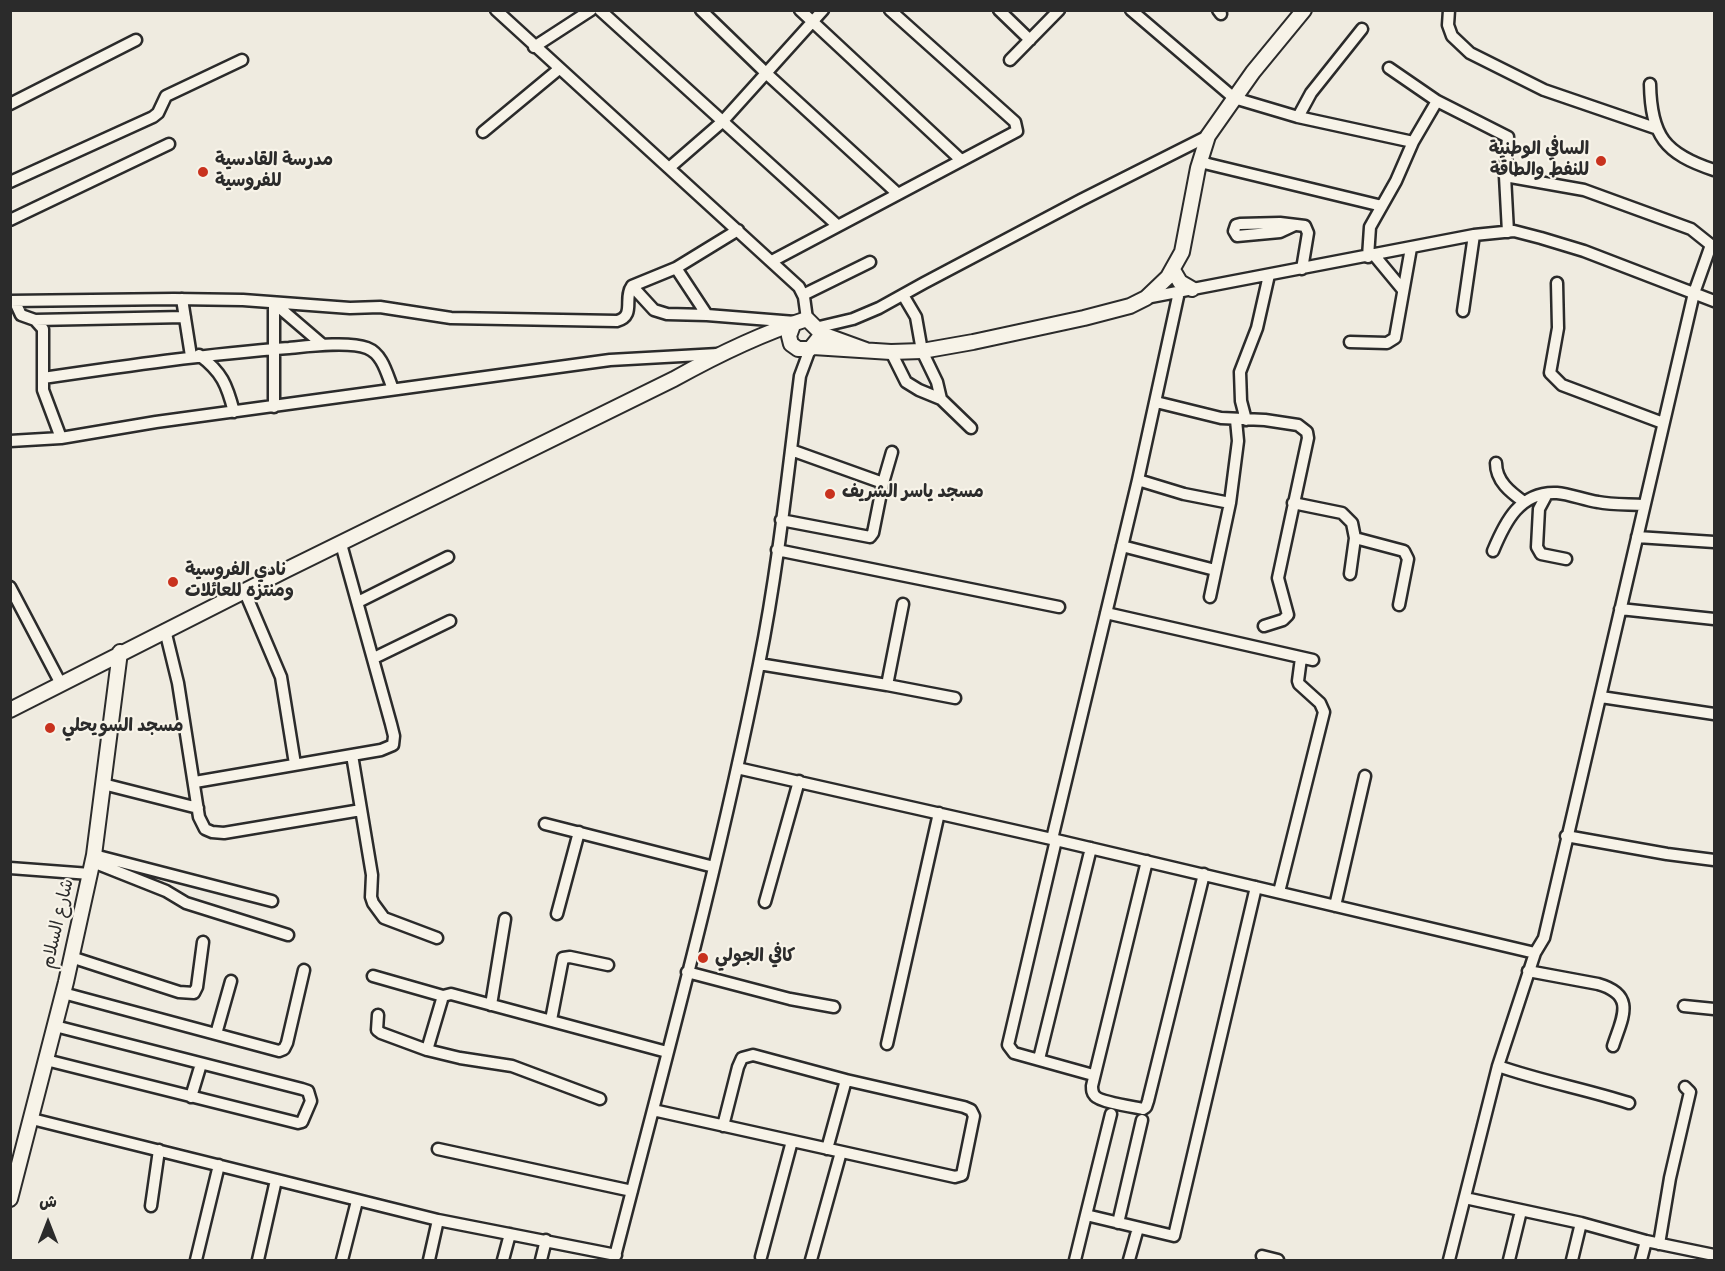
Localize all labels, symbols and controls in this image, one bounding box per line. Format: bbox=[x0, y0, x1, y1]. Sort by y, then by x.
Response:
place label: السافي الوطنية للنفط والطاقة bbox=[1489, 140, 1589, 182]
place label: مدرسة القادسية للفروسية bbox=[215, 151, 333, 194]
marker: السافي الوطنية للنفط والطاقة bbox=[1594, 154, 1608, 168]
marker: مدرسة القادسية للفروسية bbox=[196, 165, 210, 179]
place label: مسجد ياسر الشريف bbox=[842, 483, 984, 505]
marker: مسجد ياسر الشريف bbox=[823, 487, 837, 501]
place label: نادي الفروسية ومنتزه للعائلات bbox=[185, 561, 294, 604]
marker: نادي الفروسية ومنتزه للعائلات bbox=[166, 575, 180, 589]
place label: مسجد السويحلي bbox=[62, 717, 183, 739]
marker: مسجد السويحلي bbox=[43, 721, 57, 735]
street label: شارع السلام bbox=[39, 877, 81, 971]
place label: كافي الجولي bbox=[715, 947, 795, 969]
marker: كافي الجولي bbox=[696, 951, 710, 965]
north arrow bbox=[18, 1193, 78, 1253]
text: ش bbox=[39, 1195, 57, 1214]

